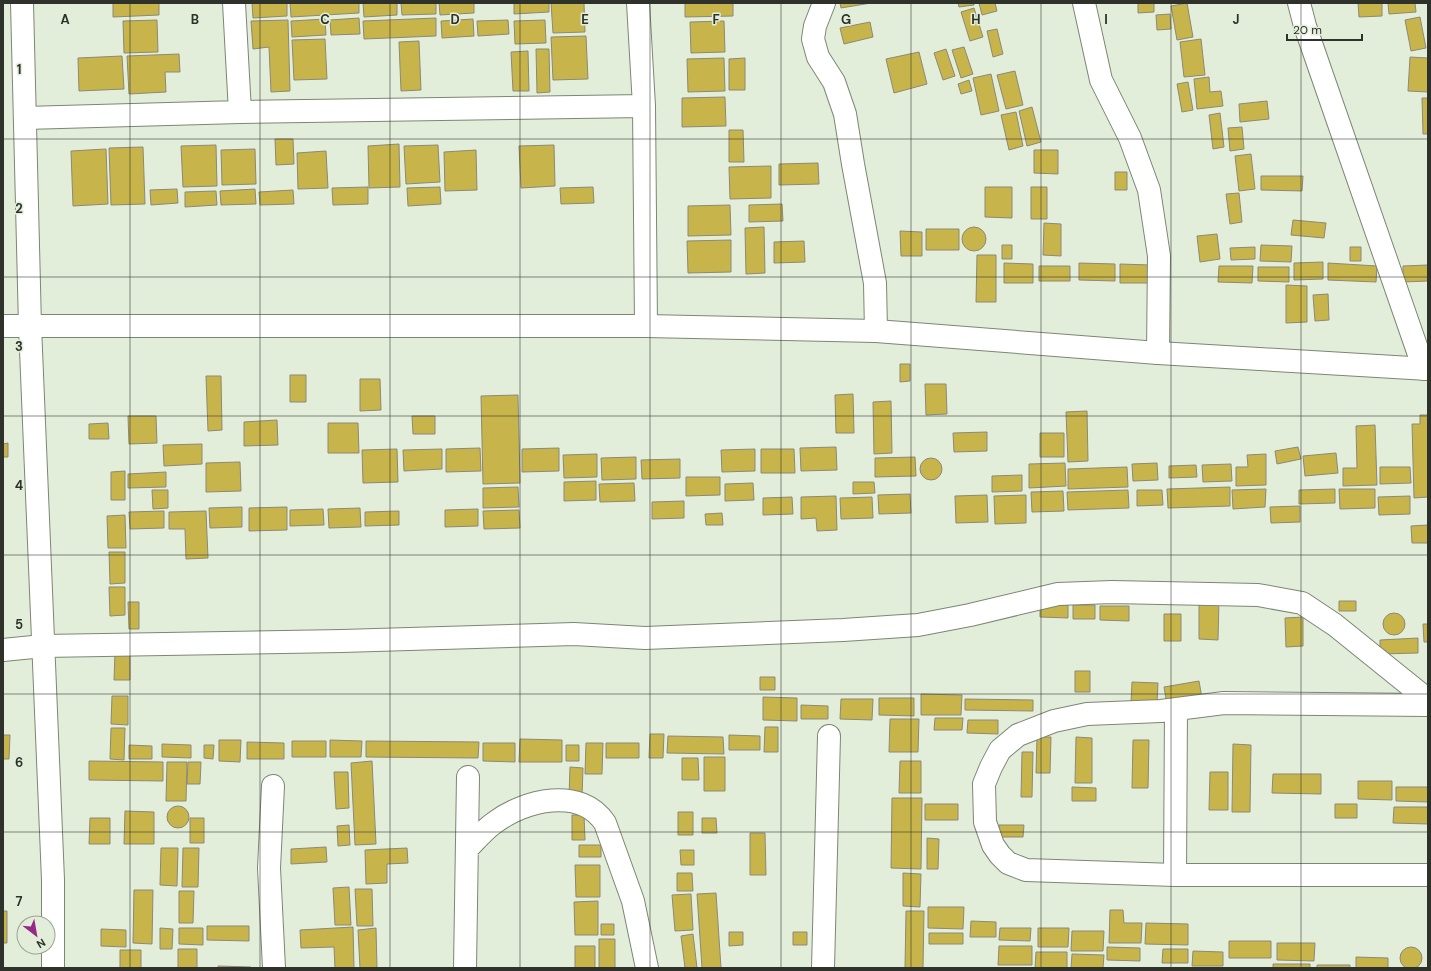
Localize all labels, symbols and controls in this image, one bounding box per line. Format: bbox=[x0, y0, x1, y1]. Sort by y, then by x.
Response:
text: A bbox=[60, 11, 70, 28]
text: B bbox=[191, 11, 199, 28]
text: C bbox=[320, 11, 330, 28]
text: D bbox=[450, 11, 460, 28]
text: E bbox=[581, 11, 589, 28]
text: F bbox=[712, 11, 720, 28]
text: G bbox=[841, 11, 851, 28]
text: H bbox=[971, 11, 981, 28]
text: I bbox=[1104, 11, 1108, 28]
text: J bbox=[1232, 11, 1240, 28]
scale bar bbox=[1287, 16, 1362, 42]
text: 20 m bbox=[1293, 22, 1322, 38]
text: 1 bbox=[17, 61, 21, 78]
text: 2 bbox=[15, 200, 23, 217]
text: 3 bbox=[15, 338, 23, 355]
text: 4 bbox=[15, 477, 23, 494]
text: 5 bbox=[15, 616, 23, 633]
text: 6 bbox=[15, 754, 23, 771]
text: 7 bbox=[16, 893, 23, 910]
north arrow bbox=[16, 915, 56, 955]
text: N bbox=[34, 936, 48, 952]

